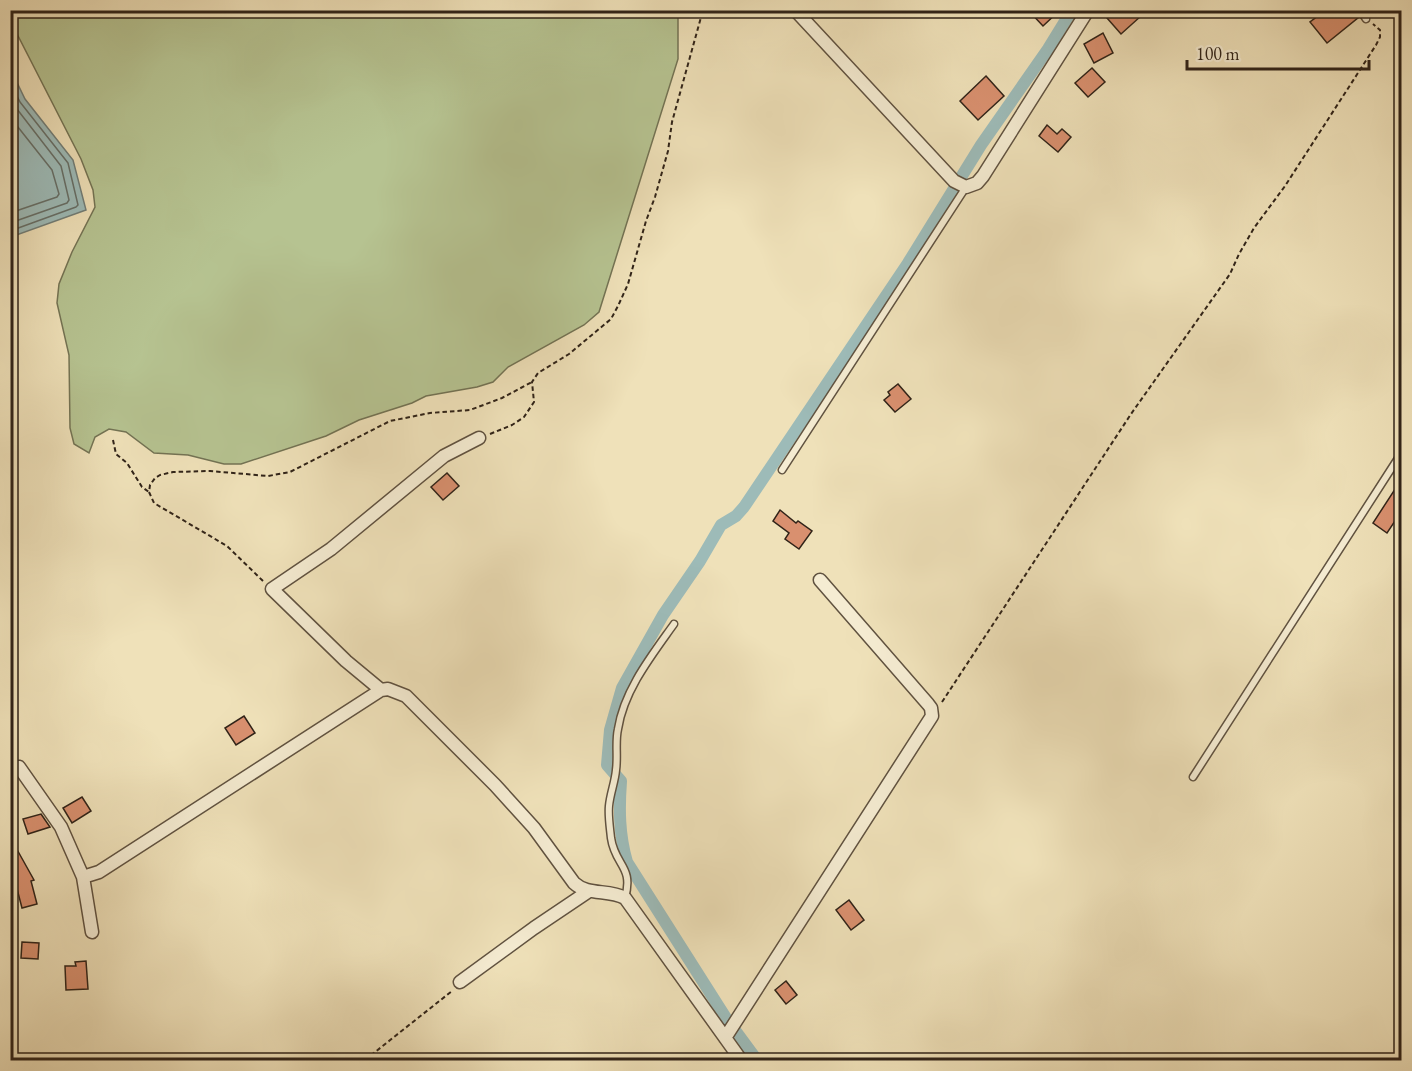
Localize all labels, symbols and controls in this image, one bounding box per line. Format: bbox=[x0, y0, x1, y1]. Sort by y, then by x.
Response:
scale bar bbox=[1187, 33, 1368, 71]
text: 100 m bbox=[1196, 42, 1240, 65]

